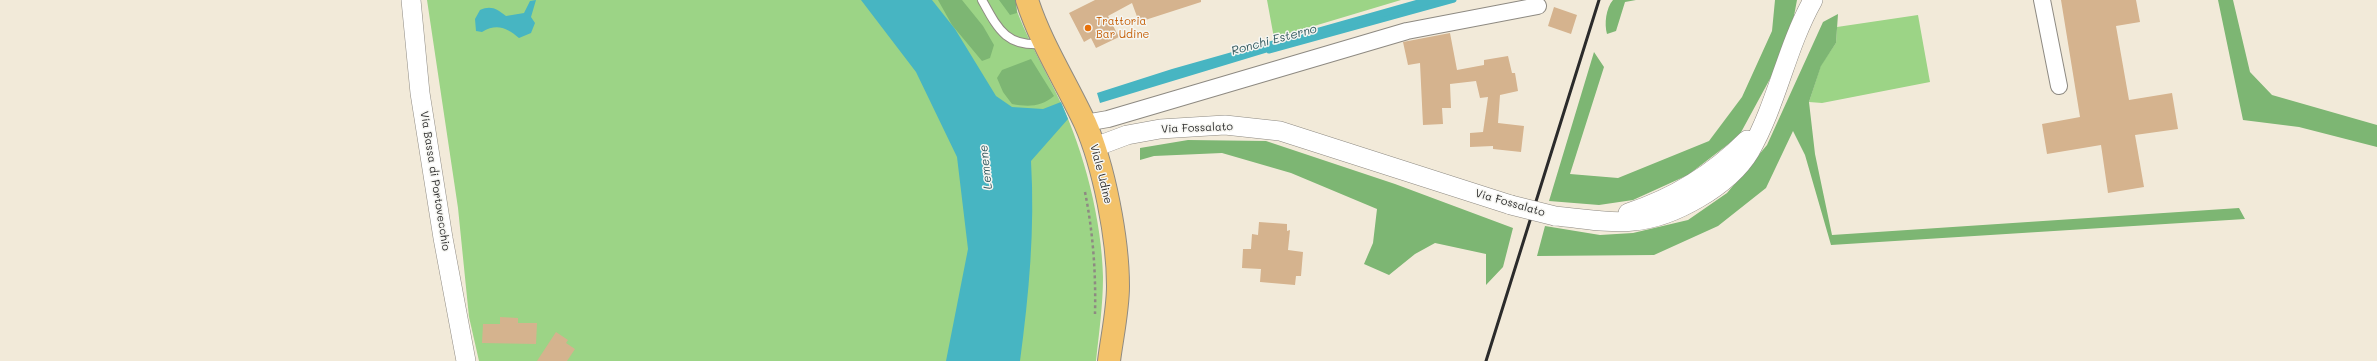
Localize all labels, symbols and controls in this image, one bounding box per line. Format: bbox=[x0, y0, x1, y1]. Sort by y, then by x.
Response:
place label: Trattoria Bar Udine bbox=[1096, 15, 1149, 41]
water label: Ronchi Esterno bbox=[1230, 22, 1318, 58]
marker: Trattoria Bar Udine bbox=[1083, 23, 1093, 33]
street label: Via Bassa di Portovecchio bbox=[417, 110, 453, 252]
street label: Via Fossalato bbox=[1161, 120, 1233, 136]
street label: Viale Udine bbox=[1087, 143, 1115, 205]
water label: Lemene bbox=[976, 144, 996, 190]
street label: Via Fossalato bbox=[1474, 187, 1546, 219]

